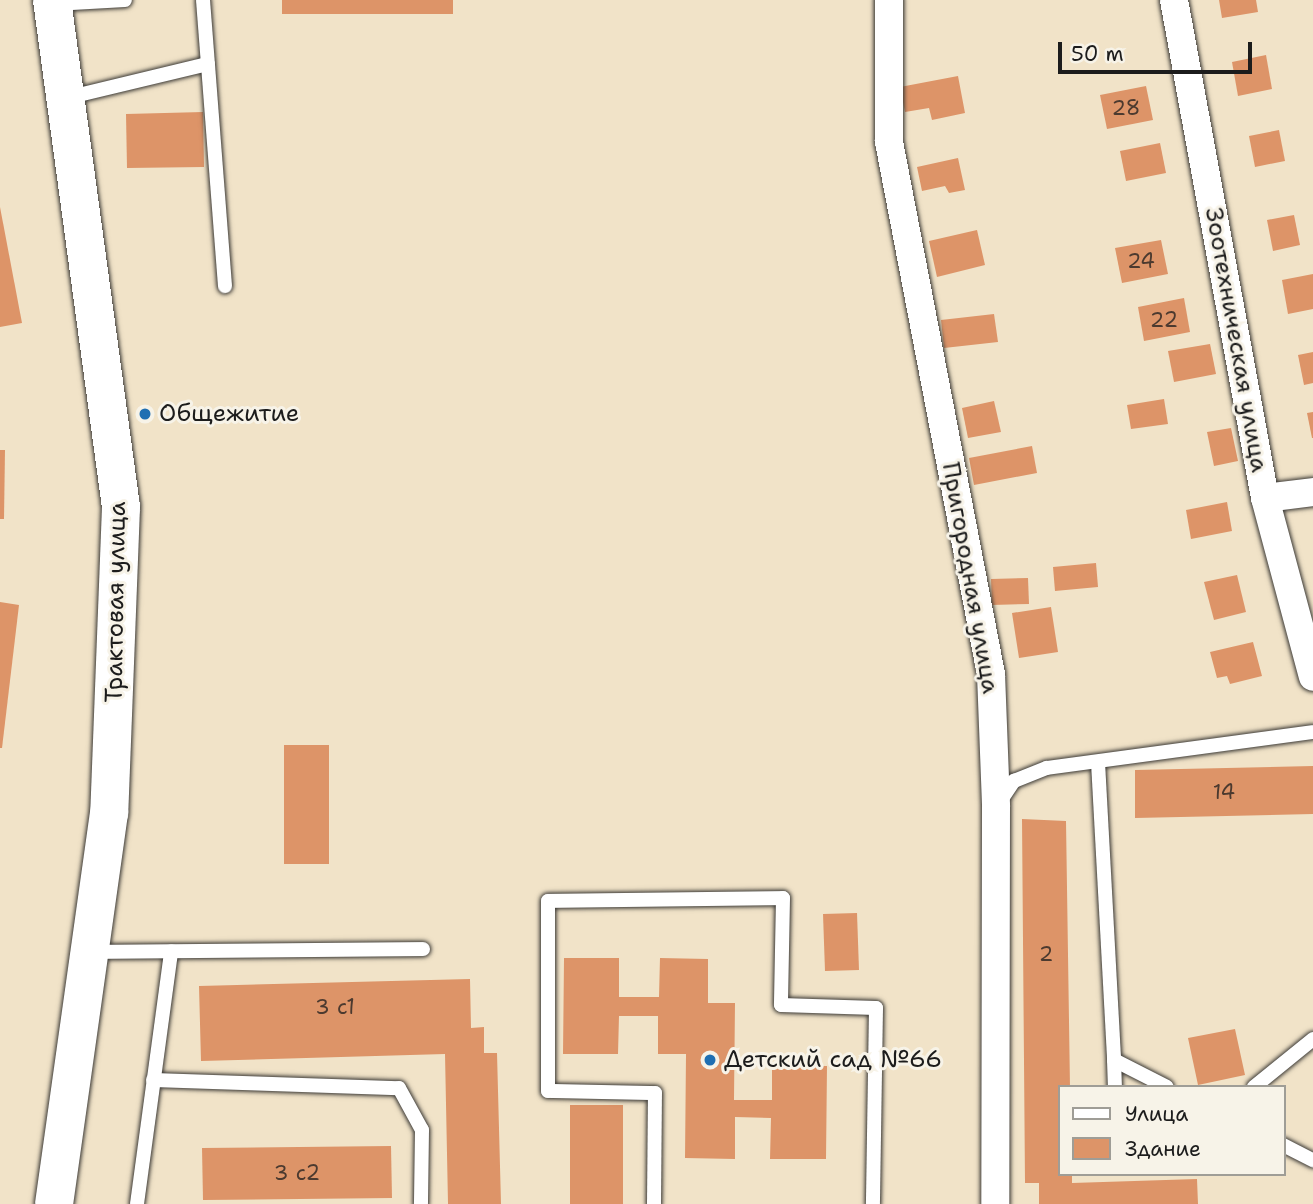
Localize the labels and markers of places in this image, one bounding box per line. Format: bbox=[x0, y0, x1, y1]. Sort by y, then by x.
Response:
place label: Общежитие bbox=[159, 400, 299, 428]
marker: Общежитие bbox=[137, 406, 153, 422]
place label: Детский сад №66 bbox=[724, 1046, 942, 1074]
marker: Детский сад №66 bbox=[702, 1052, 718, 1068]

